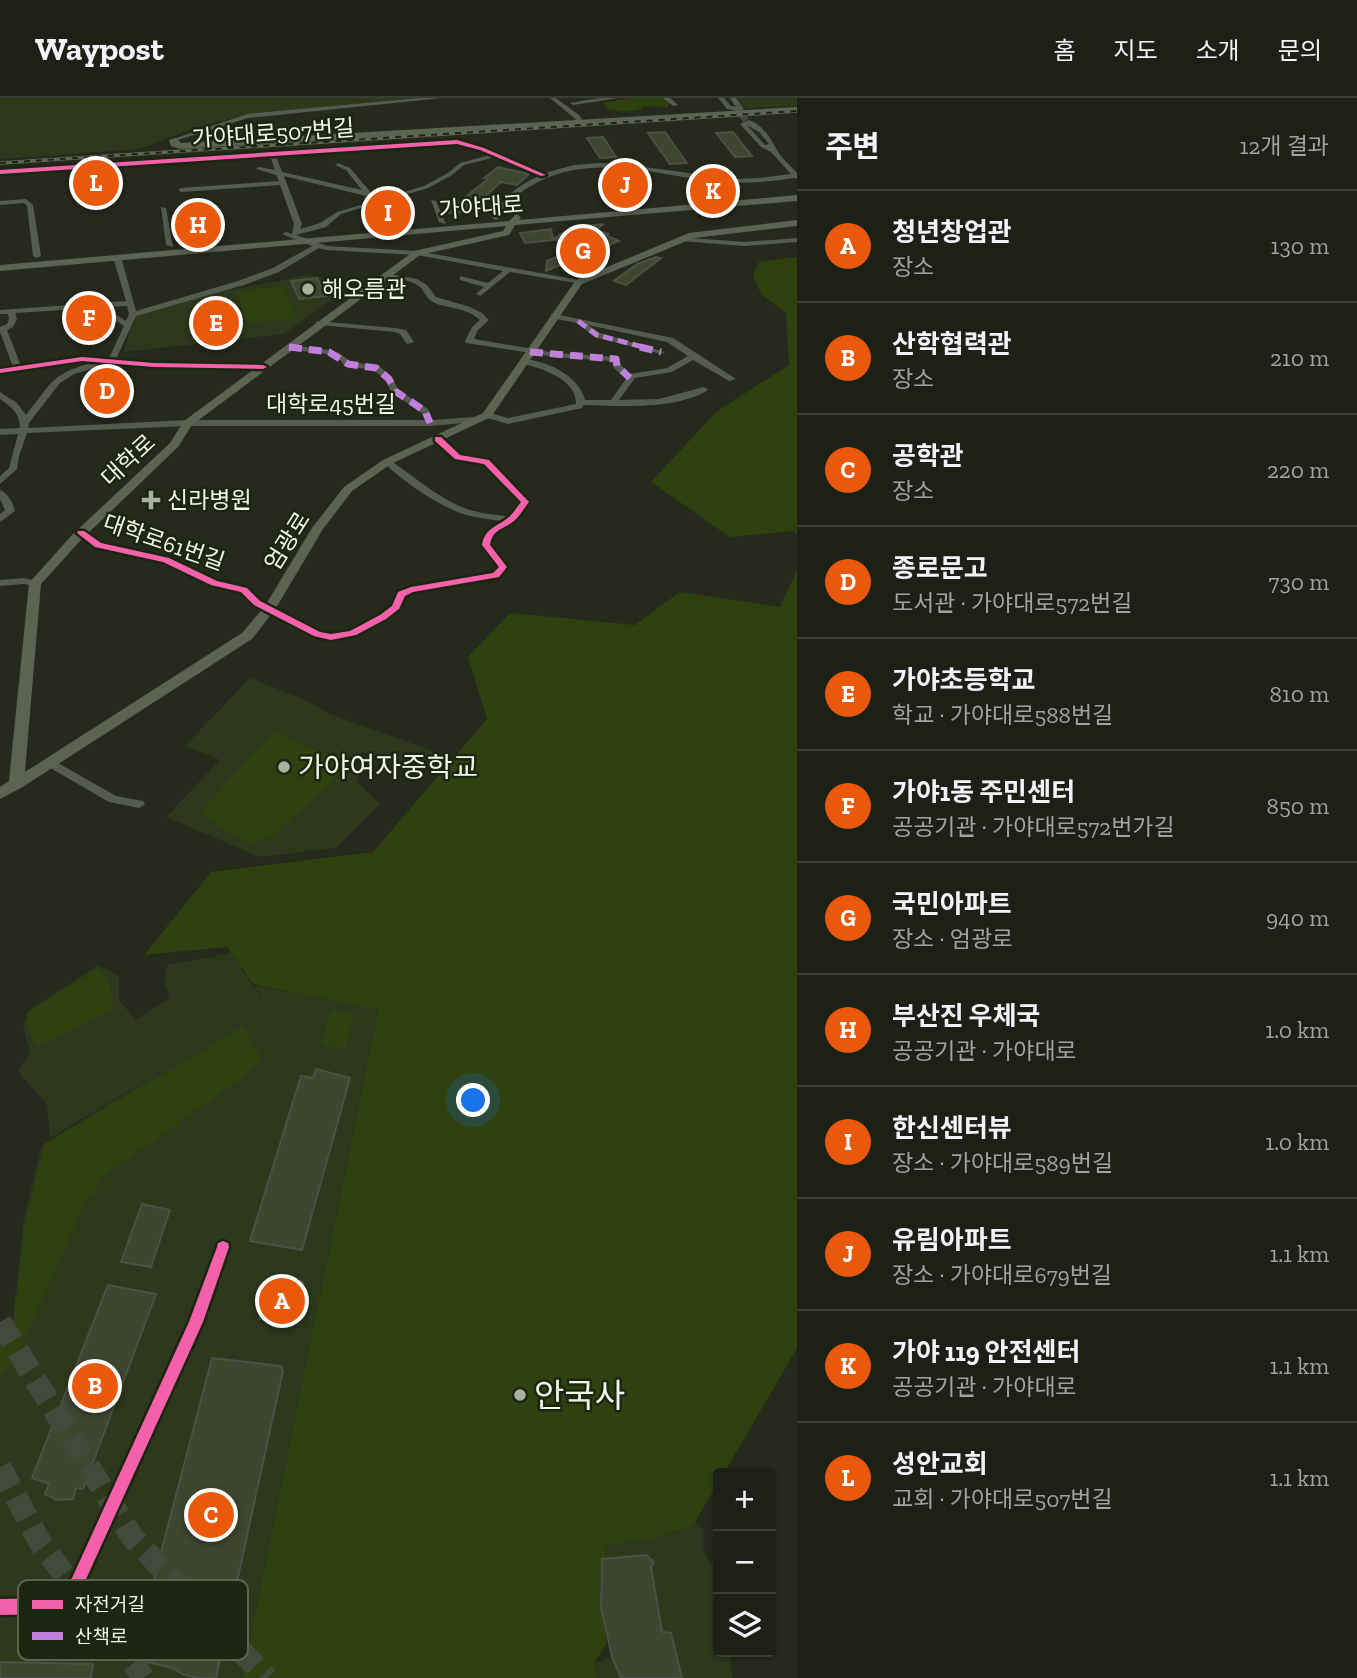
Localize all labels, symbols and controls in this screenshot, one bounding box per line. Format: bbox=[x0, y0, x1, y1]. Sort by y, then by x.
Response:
text: Waypost bbox=[35, 29, 164, 68]
text: 홈 bbox=[1053, 36, 1075, 65]
text: 지도 bbox=[1113, 36, 1158, 65]
text: 소개 bbox=[1196, 36, 1240, 65]
text: 문의 bbox=[1278, 36, 1322, 65]
street label: 가야대로507번길 bbox=[191, 113, 355, 153]
text: 주변 bbox=[825, 129, 880, 165]
text: 12개 결과 bbox=[1240, 132, 1329, 160]
pin: L bbox=[73, 157, 119, 209]
pin: J bbox=[602, 159, 648, 211]
pin: K bbox=[690, 165, 736, 217]
pin: I bbox=[365, 187, 411, 239]
street label: 가야대로 bbox=[438, 190, 524, 224]
pin: H bbox=[175, 199, 221, 251]
text: 청년창업관 bbox=[892, 216, 1012, 248]
pin: G bbox=[560, 225, 606, 277]
text: A bbox=[840, 232, 856, 260]
text: 130 m bbox=[1271, 232, 1329, 260]
text: 장소 bbox=[892, 253, 934, 281]
place label: 해오름관 bbox=[322, 275, 407, 303]
marker: 해오름관 bbox=[300, 281, 316, 297]
pin: F bbox=[66, 292, 112, 344]
pin: E bbox=[193, 297, 239, 349]
text: 산학협력관 bbox=[892, 328, 1012, 360]
text: B bbox=[841, 344, 855, 372]
text: 210 m bbox=[1270, 344, 1329, 372]
pin: D bbox=[84, 365, 130, 417]
text: 장소 bbox=[892, 365, 934, 393]
street label: 대학로45번길 bbox=[266, 390, 396, 418]
street label: 대학로 bbox=[95, 428, 161, 492]
text: 공학관 bbox=[892, 440, 964, 472]
text: C bbox=[841, 456, 855, 484]
text: 220 m bbox=[1267, 456, 1329, 484]
text: 장소 bbox=[892, 477, 934, 505]
place label: 신라병원 bbox=[167, 486, 252, 514]
marker: 신라병원 bbox=[141, 490, 161, 510]
street label: 엄광로 bbox=[258, 507, 316, 575]
street label: 대학로61번길 bbox=[99, 508, 229, 576]
text: 종로문고 bbox=[892, 552, 988, 584]
text: D bbox=[840, 568, 856, 596]
text: 730 m bbox=[1269, 568, 1329, 596]
text: 도서관 · 가야대로572번길 bbox=[892, 589, 1132, 617]
text: 가야초등학교 bbox=[892, 664, 1036, 696]
text: E bbox=[841, 680, 855, 708]
text: 810 m bbox=[1269, 680, 1329, 708]
text: 학교 · 가야대로588번길 bbox=[892, 701, 1113, 729]
place label: 가야여자중학교 bbox=[298, 751, 478, 784]
marker: 가야여자중학교 bbox=[276, 759, 292, 775]
text: 가야1동 주민센터 bbox=[892, 776, 1075, 808]
text: F bbox=[841, 792, 855, 820]
text: 850 m bbox=[1267, 792, 1329, 820]
text: 공공기관 · 가야대로572번가길 bbox=[892, 813, 1175, 841]
text: 국민아파트 bbox=[892, 888, 1012, 920]
text: G bbox=[840, 904, 856, 932]
text: 940 m bbox=[1266, 904, 1329, 932]
text: 장소 · 엄광로 bbox=[892, 925, 1013, 953]
text: 부산진 우체국 bbox=[892, 1000, 1040, 1032]
text: H bbox=[839, 1016, 857, 1044]
text: 1.0 km bbox=[1265, 1016, 1329, 1044]
text: 공공기관 · 가야대로 bbox=[892, 1037, 1077, 1065]
your location bbox=[456, 1083, 490, 1117]
text: 한신센터뷰 bbox=[892, 1112, 1012, 1144]
text: I bbox=[844, 1128, 852, 1156]
text: 1.0 km bbox=[1265, 1128, 1329, 1156]
text: 장소 · 가야대로589번길 bbox=[892, 1149, 1113, 1177]
text: 유림아파트 bbox=[892, 1224, 1012, 1256]
text: J bbox=[842, 1240, 854, 1268]
text: 1.1 km bbox=[1269, 1240, 1329, 1268]
text: 장소 · 가야대로679번길 bbox=[892, 1261, 1112, 1289]
pin: A bbox=[259, 1275, 305, 1327]
text: 가야 119 안전센터 bbox=[892, 1336, 1080, 1368]
text: K bbox=[840, 1352, 856, 1380]
text: 1.1 km bbox=[1269, 1352, 1329, 1380]
pin: B bbox=[72, 1360, 118, 1412]
text: 공공기관 · 가야대로 bbox=[892, 1373, 1077, 1401]
place label: 안국사 bbox=[534, 1376, 625, 1415]
marker: 안국사 bbox=[512, 1387, 528, 1403]
text: 성안교회 bbox=[892, 1448, 988, 1480]
text: L bbox=[842, 1464, 854, 1492]
text: 1.1 km bbox=[1269, 1464, 1329, 1492]
map controls bbox=[713, 1468, 776, 1657]
button: + bbox=[713, 1468, 776, 1531]
text: 교회 · 가야대로507번길 bbox=[892, 1485, 1113, 1513]
pin: C bbox=[188, 1489, 234, 1541]
button: − bbox=[713, 1531, 776, 1594]
legend bbox=[18, 1580, 248, 1660]
text: 자전거길 bbox=[75, 1593, 145, 1616]
button: layers bbox=[713, 1594, 776, 1657]
text: 산책로 bbox=[75, 1625, 127, 1648]

